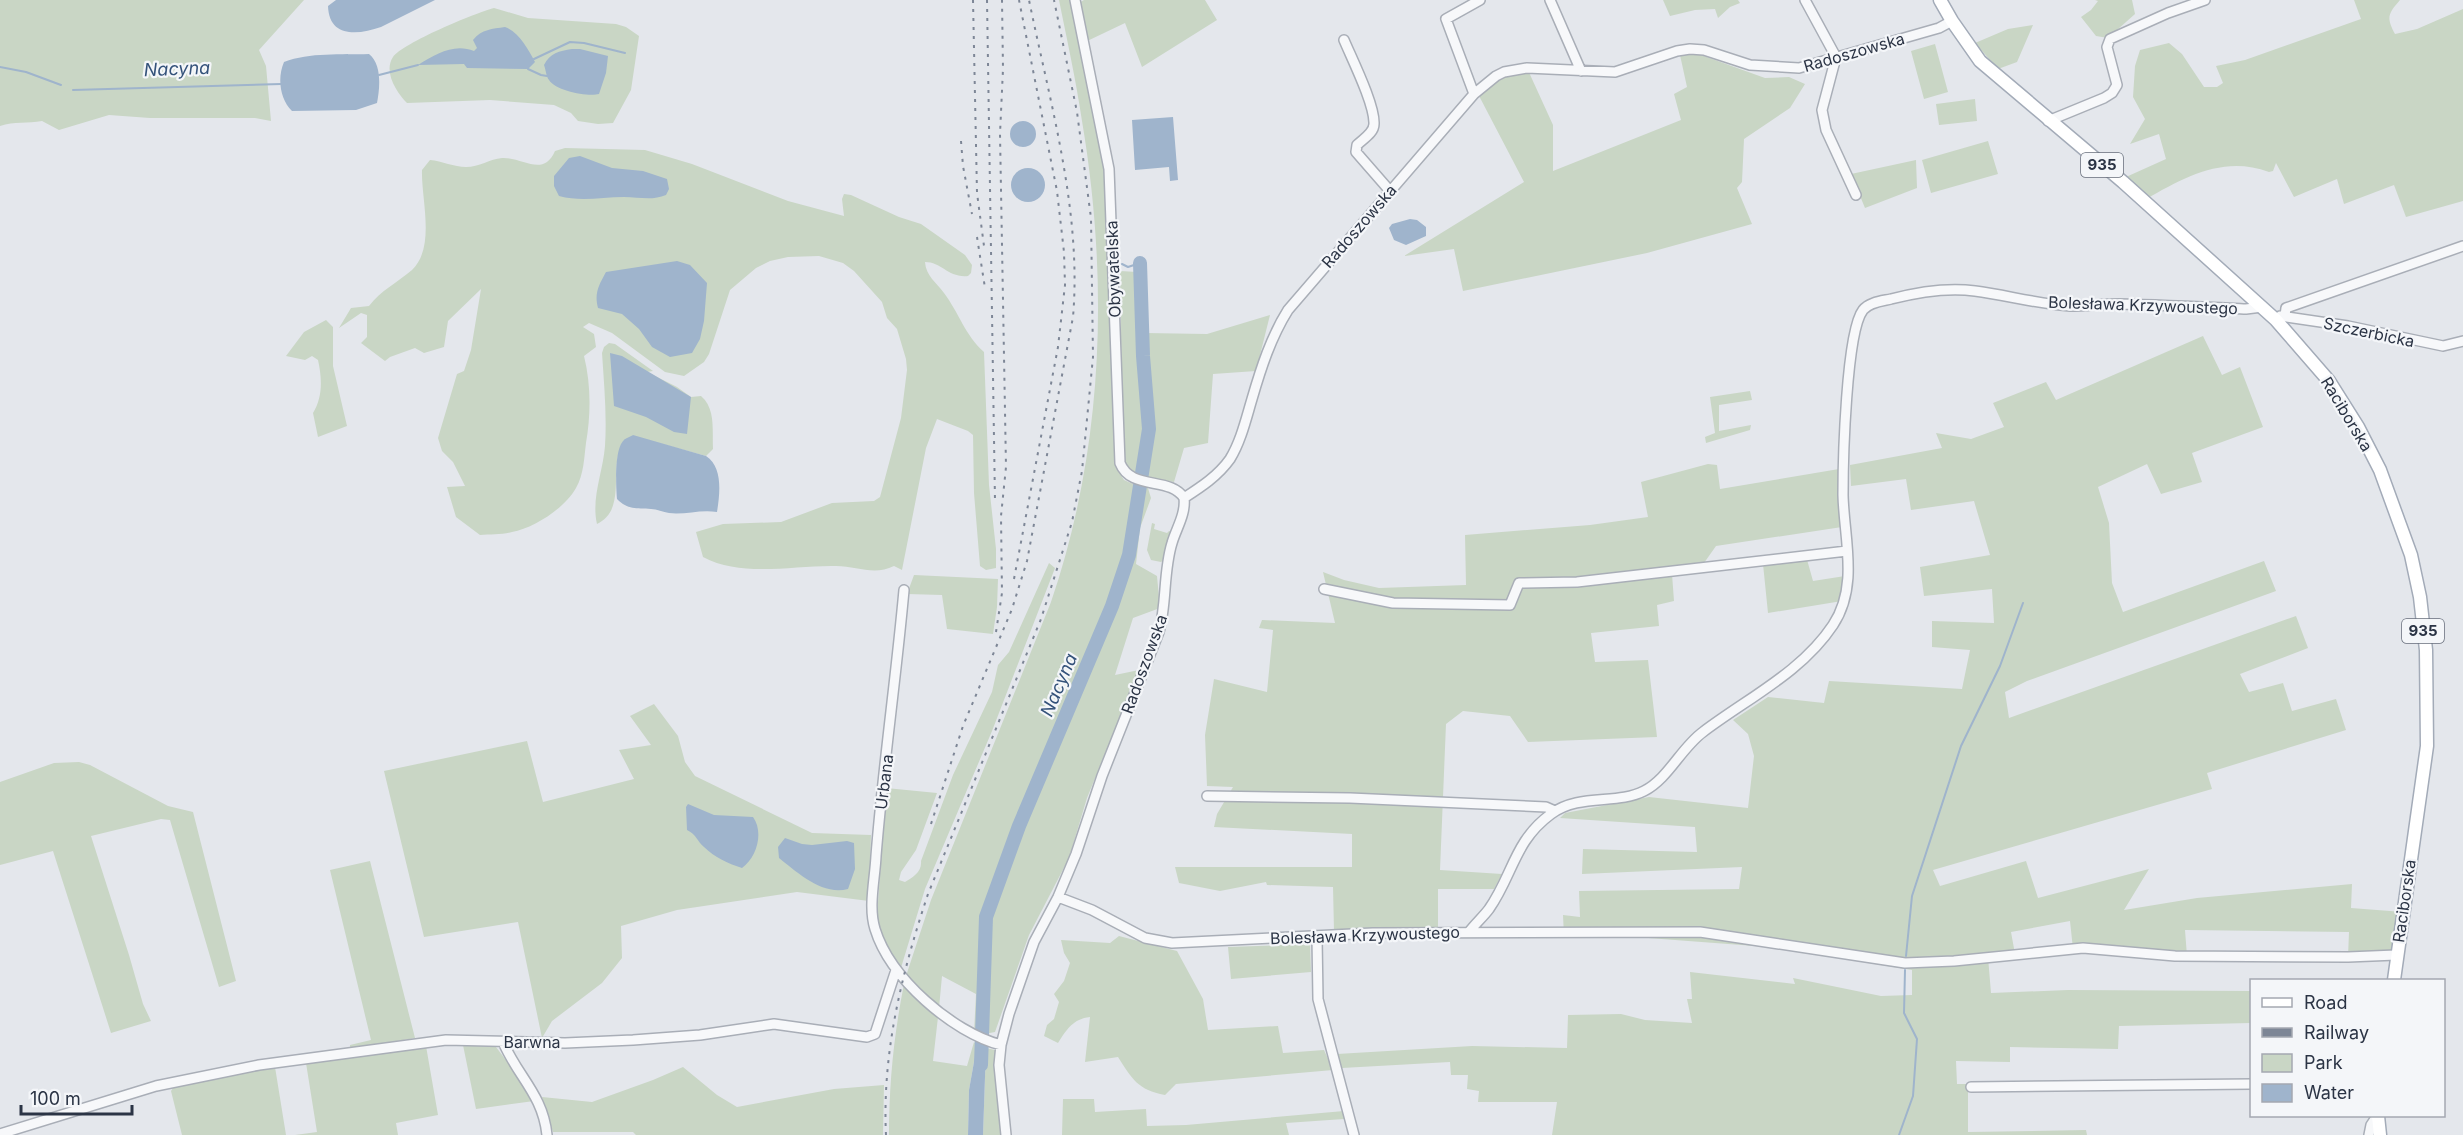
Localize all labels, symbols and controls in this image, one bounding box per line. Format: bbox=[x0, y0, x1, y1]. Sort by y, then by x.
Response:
street label: Radoszowska bbox=[1801, 28, 1907, 76]
water label: Nacyna bbox=[143, 57, 211, 80]
road number: 935 bbox=[2081, 153, 2123, 177]
street label: Radoszowska bbox=[1317, 180, 1401, 272]
street label: Obywatelska bbox=[1101, 220, 1125, 318]
street label: Bolesława Krzywoustego bbox=[2048, 292, 2238, 318]
street label: Szczerbicka bbox=[2322, 313, 2416, 351]
street label: Raciborska bbox=[2317, 373, 2377, 455]
street label: Radoszowska bbox=[1117, 612, 1171, 716]
road number: 935 bbox=[2402, 619, 2444, 643]
water label: Nacyna bbox=[1036, 650, 1081, 719]
street label: Urbana bbox=[871, 753, 897, 811]
street label: Raciborska bbox=[2388, 858, 2420, 944]
street label: Bolesława Krzywoustego bbox=[1270, 922, 1460, 948]
legend bbox=[2250, 979, 2445, 1117]
text: Road bbox=[2304, 992, 2347, 1013]
text: Railway bbox=[2304, 1022, 2369, 1043]
street label: Barwna bbox=[503, 1032, 561, 1052]
text: Park bbox=[2304, 1052, 2343, 1073]
scale bar bbox=[21, 1078, 132, 1116]
text: Water bbox=[2304, 1082, 2354, 1103]
text: 100 m bbox=[30, 1088, 81, 1109]

